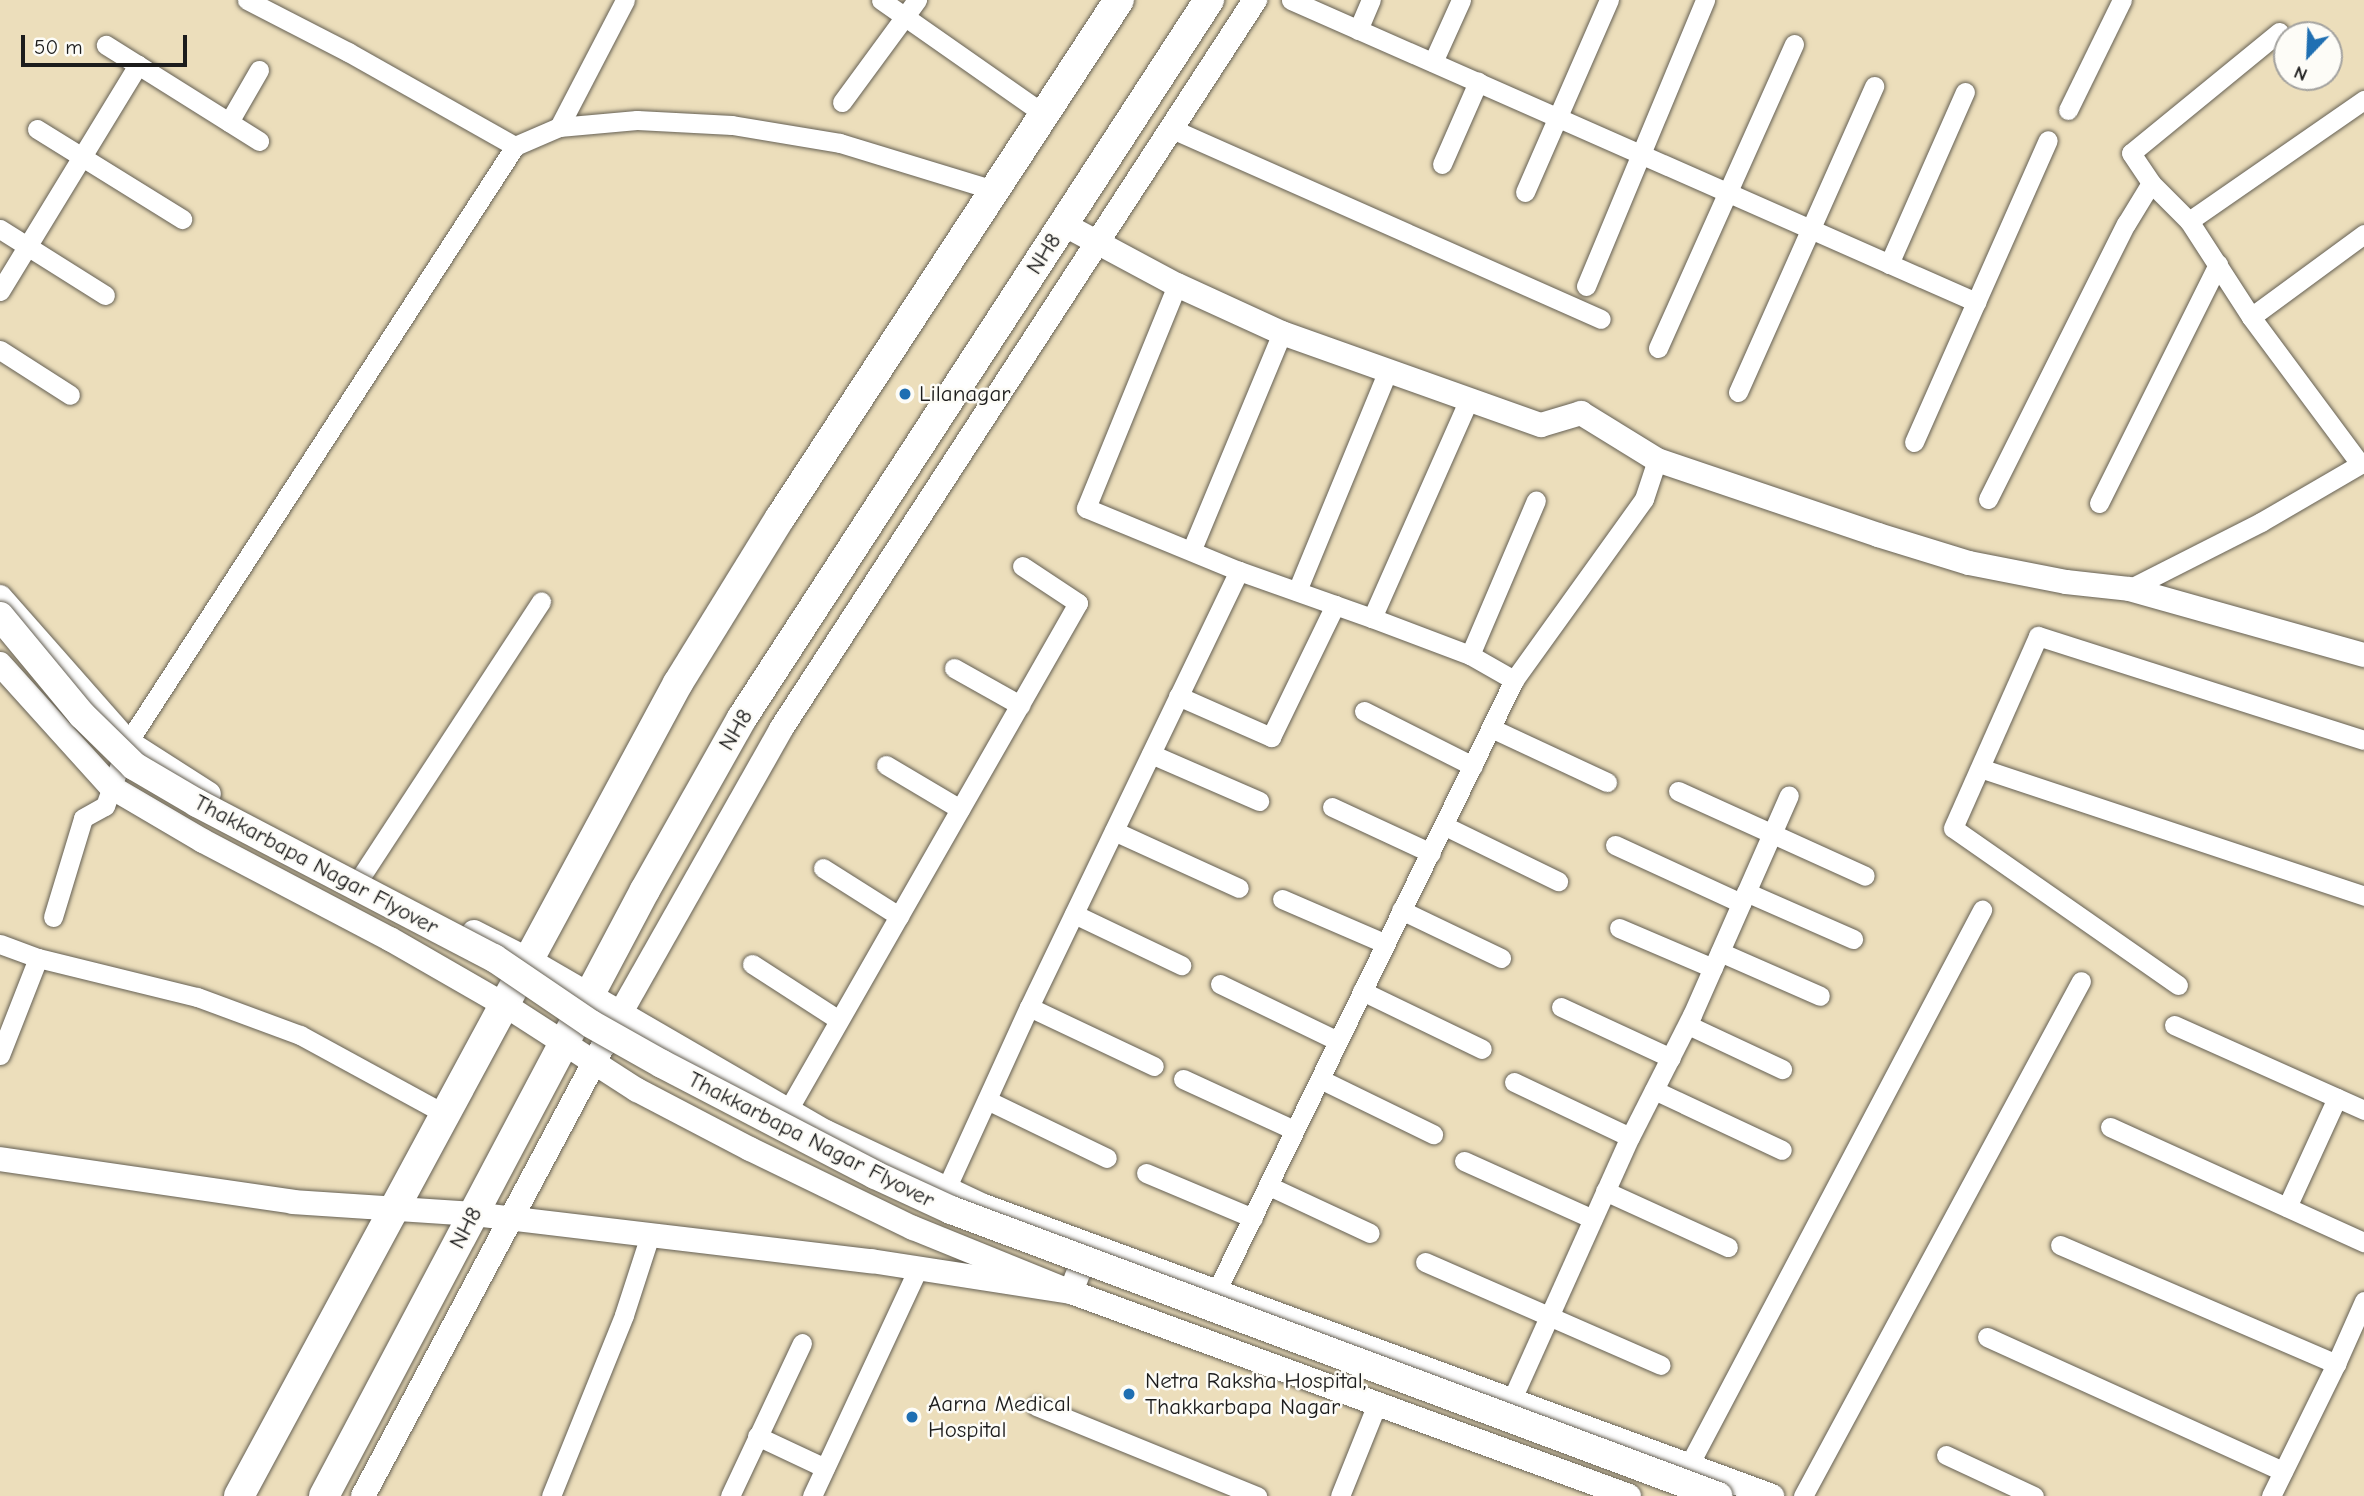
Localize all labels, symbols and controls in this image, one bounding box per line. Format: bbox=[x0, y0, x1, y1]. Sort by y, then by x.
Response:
scale bar bbox=[24, 21, 191, 65]
north arrow bbox=[2273, 21, 2343, 91]
text: 50 m bbox=[34, 35, 83, 59]
text: N bbox=[2291, 61, 2311, 86]
street label: NH8 bbox=[1021, 228, 1067, 280]
place label: Lilanagar bbox=[919, 380, 1010, 408]
marker: Lilanagar bbox=[897, 386, 913, 402]
street label: NH8 bbox=[713, 704, 759, 756]
street label: Thakkarbapa Nagar Flyover bbox=[189, 789, 443, 941]
street label: Thakkarbapa Nagar Flyover bbox=[683, 1066, 939, 1214]
street label: NH8 bbox=[444, 1202, 488, 1254]
place label: Netra Raksha Hospital, Thakkarbapa Nagar bbox=[1145, 1367, 1367, 1421]
marker: Netra Raksha Hospital, Thakkarbapa Nagar bbox=[1119, 1384, 1139, 1404]
place label: Aarna Medical Hospital bbox=[928, 1390, 1071, 1444]
marker: Aarna Medical Hospital bbox=[902, 1407, 922, 1427]

